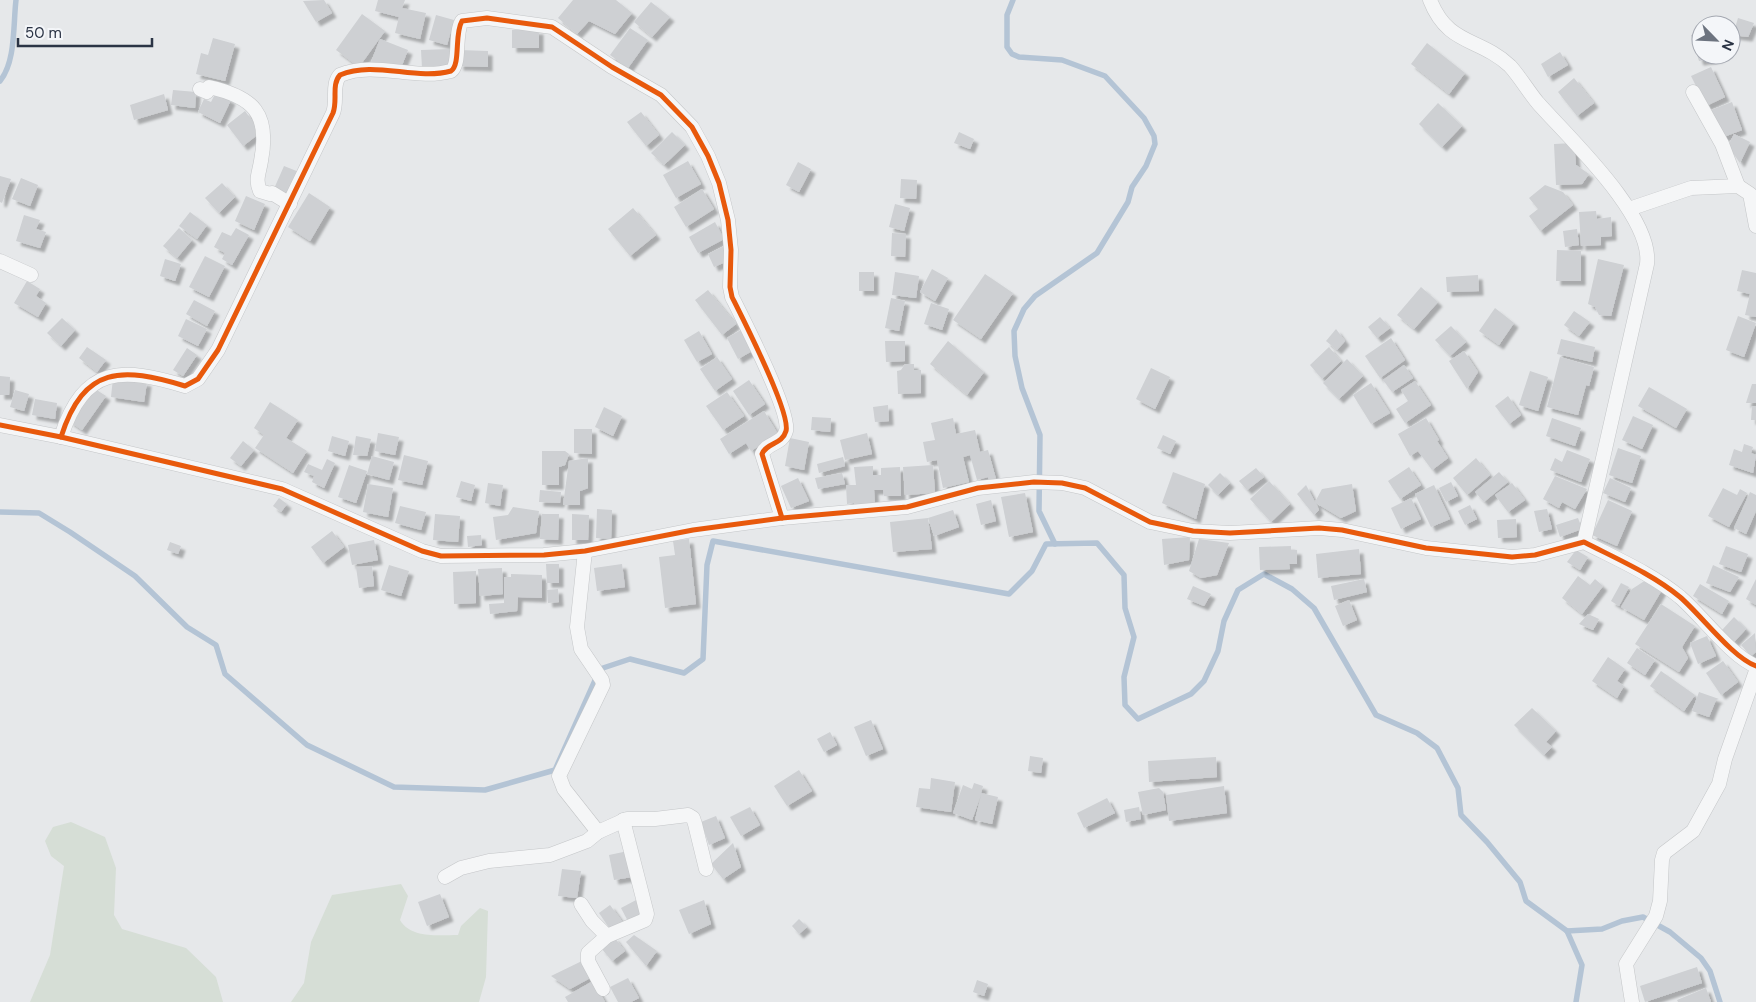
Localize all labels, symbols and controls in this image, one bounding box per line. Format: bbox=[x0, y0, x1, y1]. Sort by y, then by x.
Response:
scale bar bbox=[18, 15, 151, 47]
north arrow bbox=[1691, 15, 1741, 65]
text: 50 m bbox=[25, 23, 62, 43]
text: N bbox=[1718, 37, 1738, 54]

